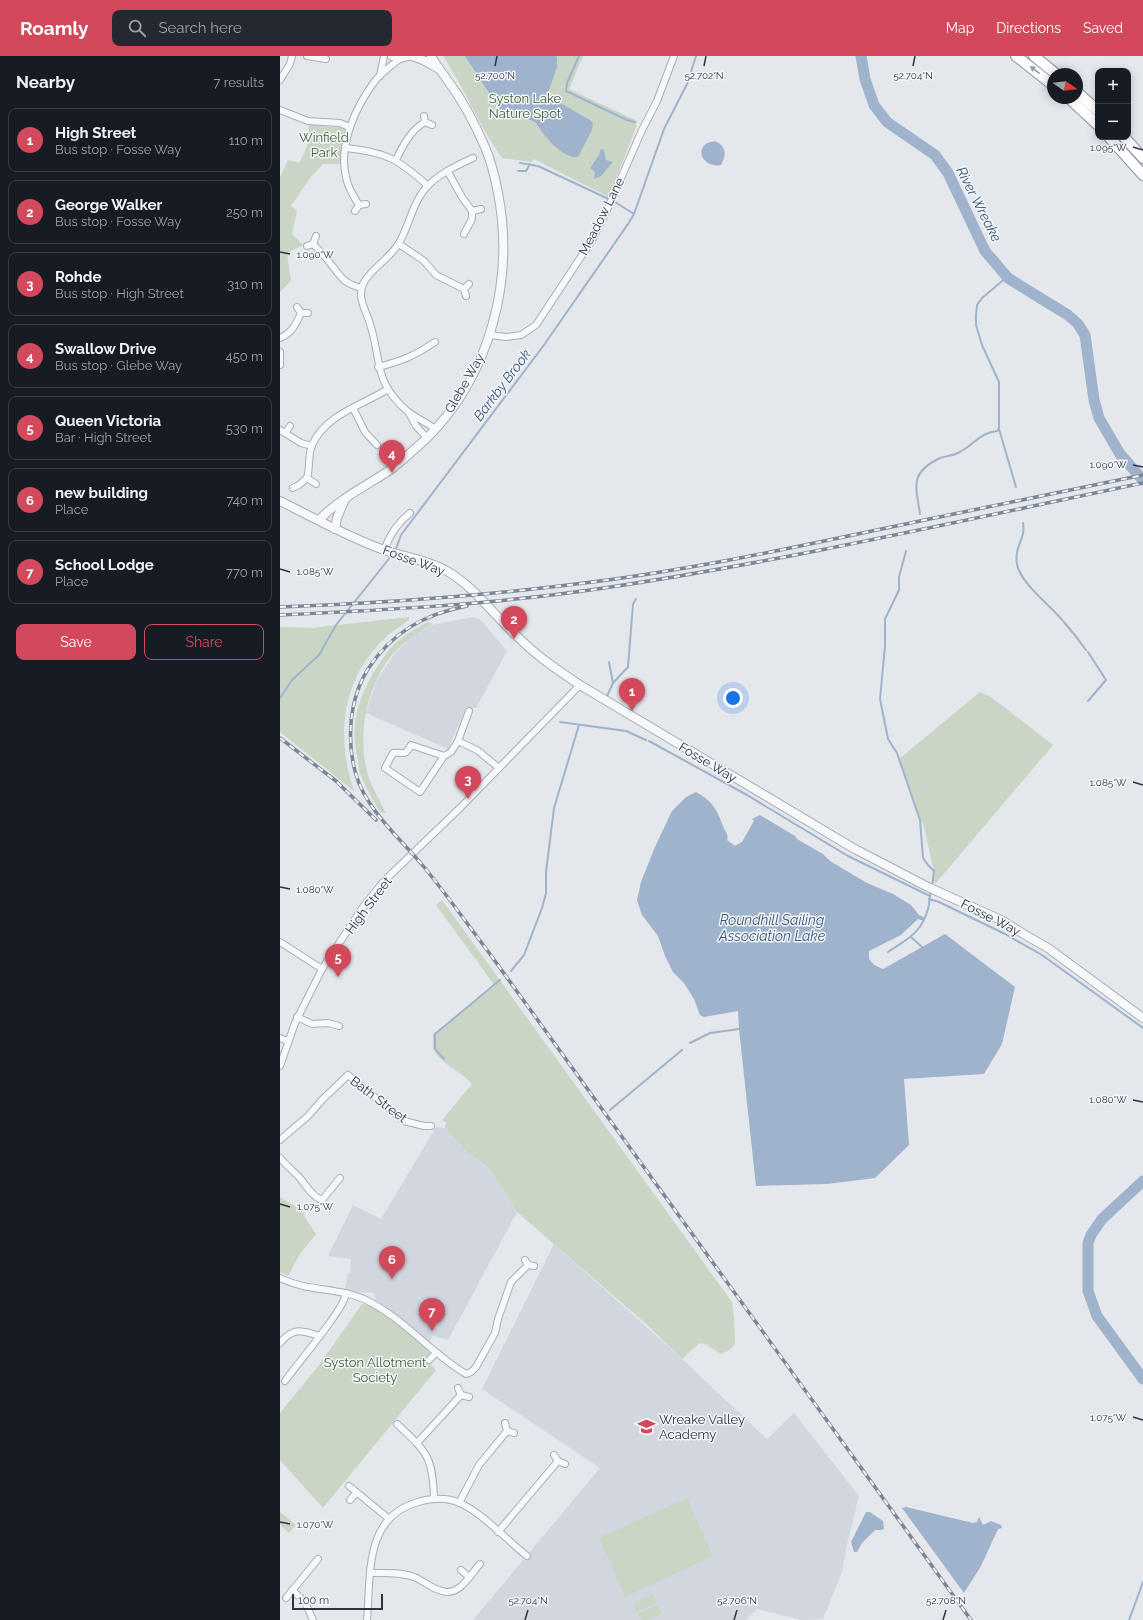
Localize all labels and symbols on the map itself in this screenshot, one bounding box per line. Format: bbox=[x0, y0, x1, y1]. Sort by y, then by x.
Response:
one-way arrow bbox=[1029, 66, 1040, 74]
north arrow bbox=[1047, 68, 1083, 104]
text: 52.700°N bbox=[475, 70, 515, 81]
text: 52.702°N bbox=[684, 70, 724, 81]
text: 52.704°N bbox=[893, 70, 933, 81]
park label: Syston Lake Nature Spot bbox=[489, 91, 562, 121]
park label: Winfield Park bbox=[299, 130, 349, 160]
text: 1.095°W bbox=[1090, 142, 1127, 153]
water label: River Wreake bbox=[953, 164, 1005, 245]
street label: Meadow Lane bbox=[575, 175, 628, 257]
text: 1.090°W bbox=[296, 249, 334, 260]
water label: Barkby Brook bbox=[470, 346, 534, 424]
street label: Glebe Way bbox=[441, 351, 487, 416]
pin: 4 bbox=[379, 440, 405, 473]
text: 1.090°W bbox=[1089, 459, 1127, 470]
street label: Fosse Way bbox=[381, 542, 447, 579]
text: 1.085°W bbox=[297, 566, 334, 577]
pin: 2 bbox=[501, 606, 527, 639]
pin: 1 bbox=[619, 678, 645, 711]
your location bbox=[723, 688, 743, 708]
street label: Fosse Way bbox=[676, 739, 739, 786]
pin: 3 bbox=[455, 766, 481, 799]
text: 1.085°W bbox=[1090, 777, 1127, 788]
street label: High Street bbox=[342, 873, 395, 937]
text: 1.080°W bbox=[296, 884, 334, 895]
street label: Fosse Way bbox=[958, 896, 1023, 939]
water label: Roundhill Sailing Association Lake bbox=[718, 912, 826, 944]
pin: 5 bbox=[325, 944, 351, 977]
street label: Bath Street bbox=[347, 1073, 410, 1126]
text: 1.080°W bbox=[1089, 1094, 1127, 1105]
text: 1.075°W bbox=[297, 1201, 334, 1212]
pin: 6 bbox=[379, 1246, 405, 1279]
pin: 7 bbox=[419, 1298, 445, 1331]
park label: Syston Allotment Society bbox=[324, 1355, 427, 1385]
place label: Wreake Valley Academy bbox=[659, 1412, 745, 1442]
text: 1.075°W bbox=[1090, 1412, 1127, 1423]
school or university icon: Wreake Valley Academy bbox=[636, 1416, 656, 1436]
text: 1.070°W bbox=[297, 1519, 334, 1530]
scale bar bbox=[292, 1592, 383, 1611]
text: 52.704°N bbox=[508, 1595, 548, 1606]
text: 52.706°N bbox=[717, 1595, 757, 1606]
text: 52.708°N bbox=[926, 1595, 966, 1606]

